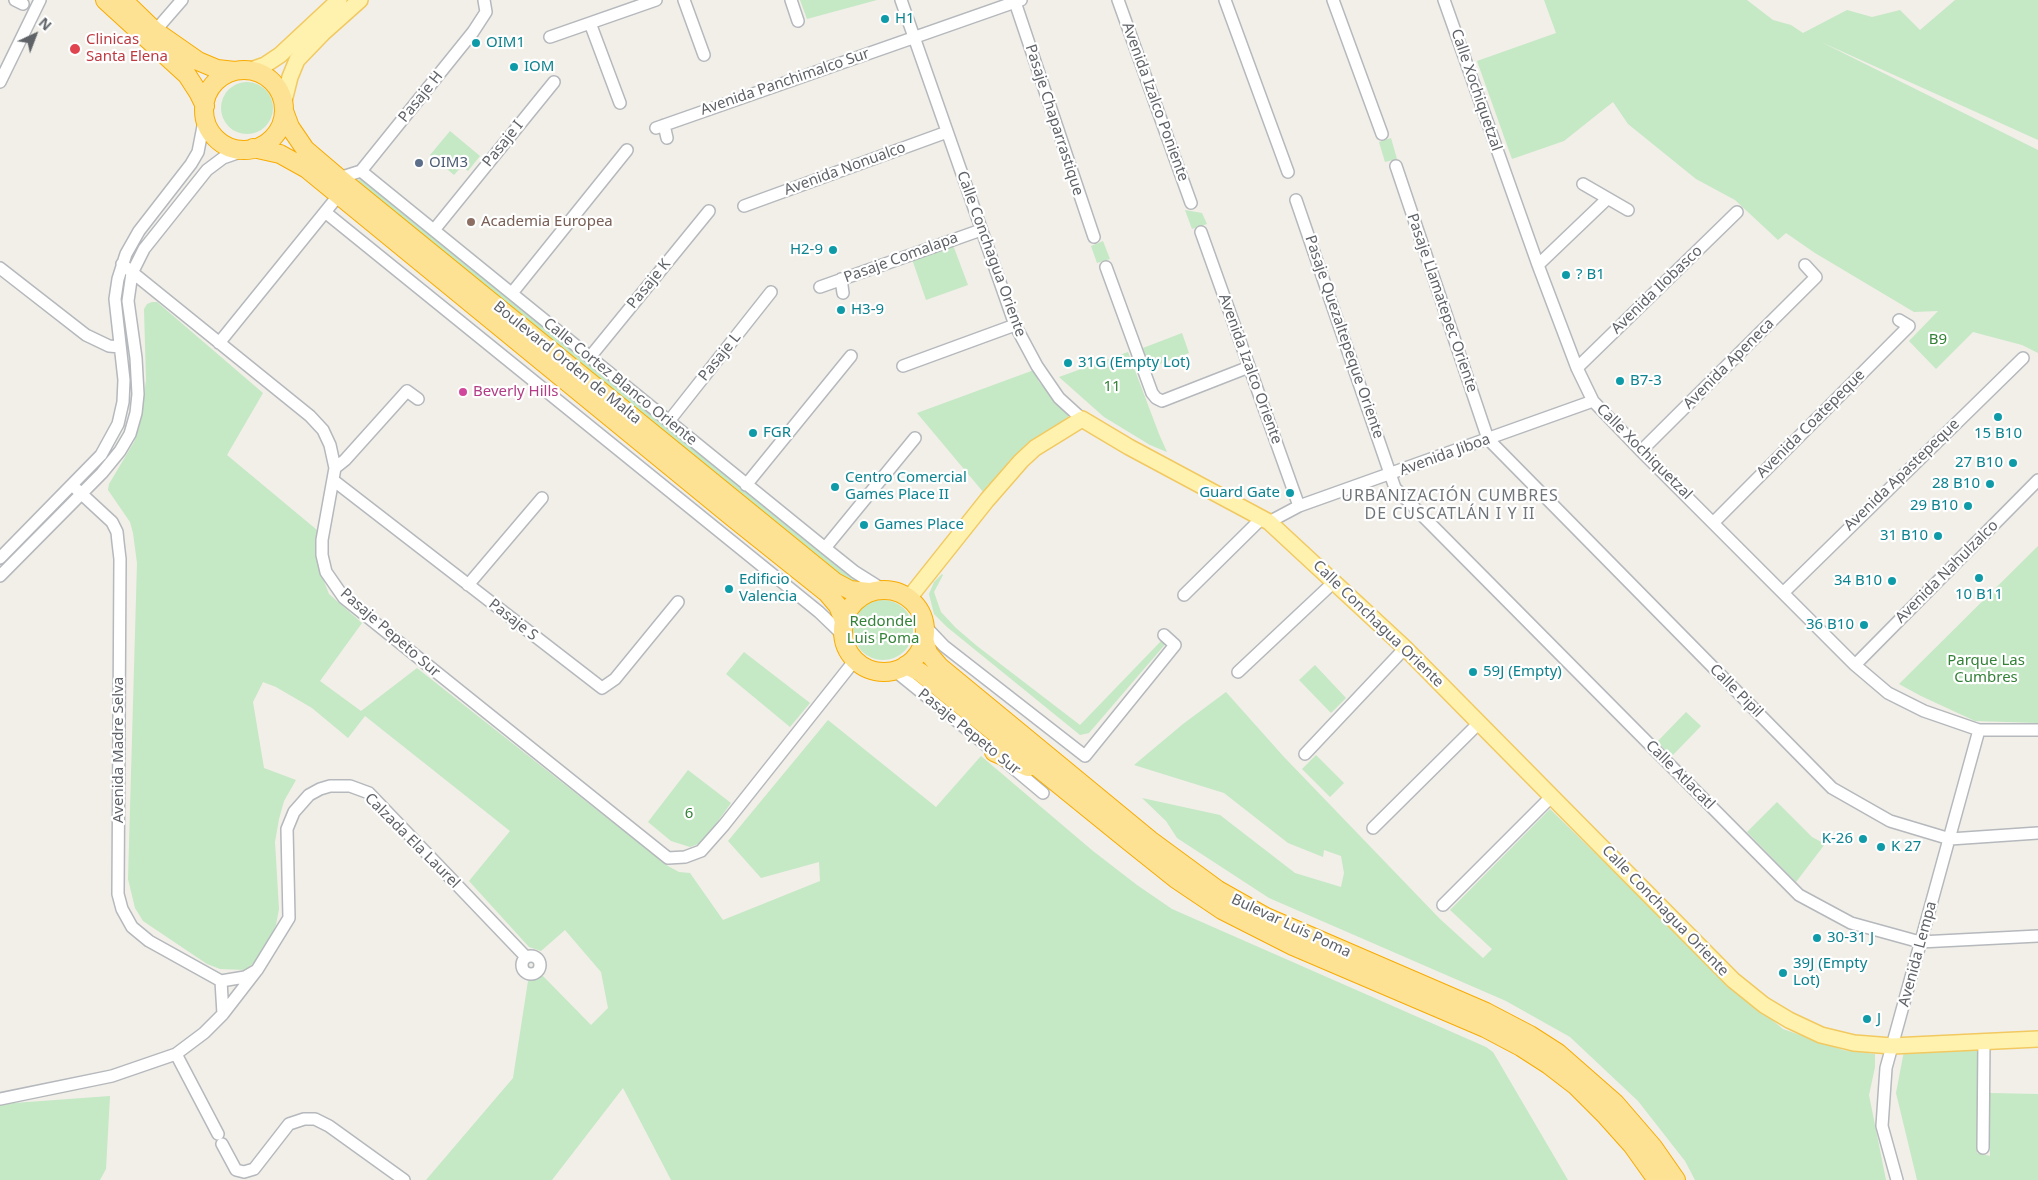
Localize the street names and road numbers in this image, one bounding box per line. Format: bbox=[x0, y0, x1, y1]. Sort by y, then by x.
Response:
street label: Avenida Izalco Poniente bbox=[1118, 20, 1192, 184]
street label: Calle Xochiquetzal bbox=[1447, 27, 1505, 153]
street label: Pasaje Chaparrastique bbox=[1021, 42, 1087, 198]
street label: Avenida Panchimalco Sur bbox=[698, 45, 872, 119]
street label: Pasaje H bbox=[395, 68, 447, 126]
street label: Pasaje I bbox=[479, 117, 527, 171]
street label: Avenida Nonualco bbox=[782, 139, 908, 199]
street label: Calle Conchagua Oriente bbox=[953, 169, 1029, 339]
street label: Pasaje Llamatepec Oriente bbox=[1403, 211, 1481, 395]
street label: Pasaje Comalapa bbox=[841, 229, 961, 287]
street label: Pasaje Quezaltepeque Oriente bbox=[1301, 233, 1387, 441]
street label: Avenida Ilobasco bbox=[1608, 242, 1706, 338]
street label: Pasaje K bbox=[624, 256, 674, 312]
street label: Avenida Izalco Oriente bbox=[1214, 292, 1286, 446]
street label: Boulevard Orden de Malta bbox=[489, 298, 645, 428]
street label: Calle Cortez Blanco Oriente bbox=[540, 315, 700, 449]
street label: Avenida Apeneca bbox=[1680, 315, 1778, 413]
street label: Pasaje L bbox=[695, 329, 745, 385]
street label: Avenida Coatepeque bbox=[1753, 366, 1869, 482]
street label: Calle Xochiquetzal bbox=[1592, 400, 1696, 504]
street label: Avenida Apastepeque bbox=[1841, 415, 1963, 535]
street label: Avenida Jiboa bbox=[1397, 430, 1493, 480]
street label: Avenida Nahulzalco bbox=[1892, 517, 2002, 627]
street label: Calle Conchagua Oriente bbox=[1309, 557, 1447, 691]
street label: Pasaje Pepeto Sur bbox=[336, 585, 444, 681]
street label: Pasaje S bbox=[485, 595, 541, 645]
street label: Calle Pipil bbox=[1706, 661, 1766, 721]
street label: Avenida Madre Selva bbox=[110, 677, 128, 823]
street label: Pasaje Pepeto Sur bbox=[914, 685, 1024, 779]
street label: Calle Atlacatl bbox=[1642, 737, 1718, 813]
street label: Calzada Ela Laurel bbox=[361, 790, 463, 892]
street label: Calle Conchagua Oriente bbox=[1598, 842, 1732, 980]
street label: Bulevar Luis Poma bbox=[1228, 890, 1354, 962]
street label: Avenida Lempa bbox=[1895, 899, 1941, 1009]

